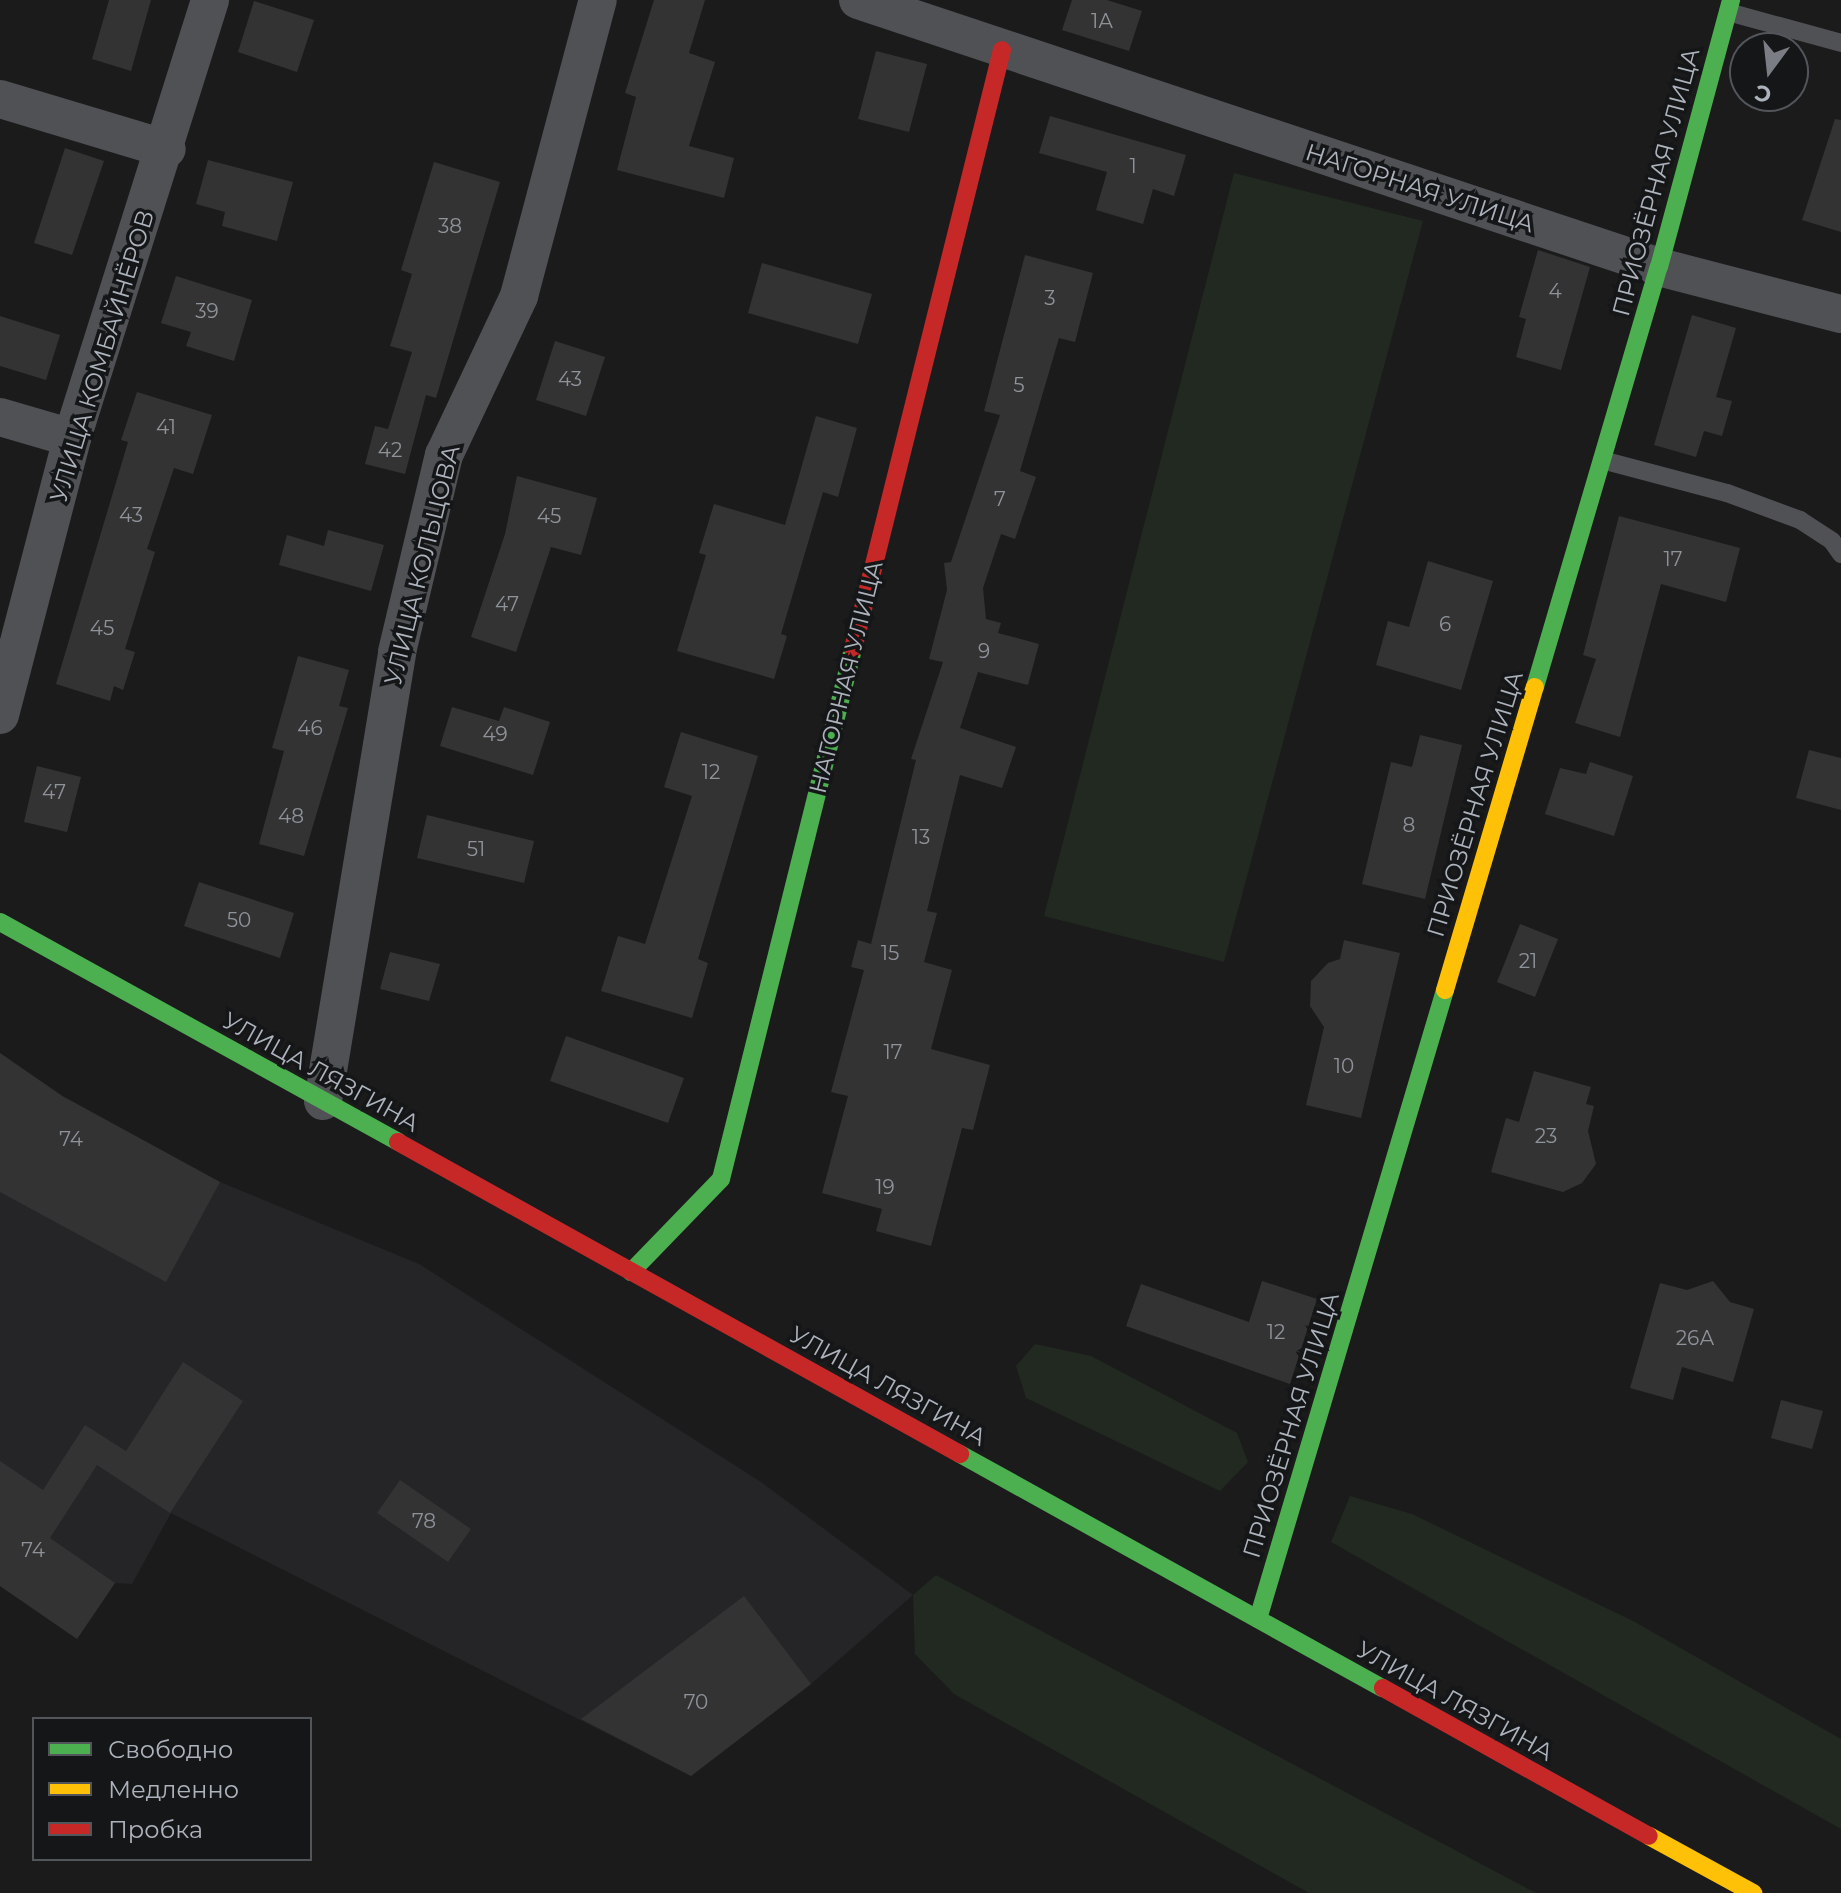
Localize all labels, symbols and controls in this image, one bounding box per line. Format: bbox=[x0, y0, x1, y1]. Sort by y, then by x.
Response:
house number: 1А bbox=[1091, 9, 1113, 33]
north arrow bbox=[1729, 32, 1809, 112]
street label: ПРИОЗЁРНАЯ УЛИЦА bbox=[1606, 45, 1706, 319]
text: С bbox=[1752, 79, 1774, 109]
street label: НАГОРНАЯ УЛИЦА bbox=[1302, 137, 1538, 239]
house number: 1 bbox=[1129, 154, 1137, 178]
street label: УЛИЦА КОМБАЙНЁРОВ bbox=[44, 206, 160, 506]
house number: 38 bbox=[438, 214, 462, 238]
house number: 4 bbox=[1548, 279, 1562, 303]
house number: 3 bbox=[1044, 286, 1056, 310]
house number: 39 bbox=[195, 299, 219, 323]
house number: 43 bbox=[558, 367, 582, 391]
house number: 5 bbox=[1013, 373, 1025, 397]
house number: 41 bbox=[156, 415, 176, 439]
house number: 42 bbox=[378, 438, 402, 462]
street label: УЛИЦА КОЛЬЦОВА bbox=[378, 442, 466, 688]
house number: 7 bbox=[994, 487, 1006, 511]
house number: 43 bbox=[119, 503, 143, 527]
house number: 45 bbox=[537, 504, 561, 528]
house number: 17 bbox=[1664, 547, 1682, 571]
street label: НАГОРНАЯ УЛИЦА bbox=[803, 558, 889, 796]
house number: 47 bbox=[495, 592, 519, 616]
house number: 6 bbox=[1439, 612, 1451, 636]
house number: 45 bbox=[90, 616, 114, 640]
house number: 9 bbox=[978, 639, 990, 663]
street label: ПРИОЗЁРНАЯ УЛИЦА bbox=[1421, 668, 1529, 940]
house number: 46 bbox=[297, 716, 323, 740]
house number: 49 bbox=[482, 722, 508, 746]
house number: 12 bbox=[702, 760, 720, 784]
house number: 47 bbox=[42, 780, 66, 804]
house number: 48 bbox=[278, 804, 304, 828]
house number: 8 bbox=[1403, 813, 1415, 837]
house number: 13 bbox=[912, 825, 930, 849]
house number: 51 bbox=[467, 837, 485, 861]
house number: 50 bbox=[227, 908, 251, 932]
house number: 15 bbox=[881, 941, 899, 965]
house number: 21 bbox=[1519, 949, 1537, 973]
street label: УЛИЦА ЛЯЗГИНА bbox=[218, 1006, 424, 1138]
house number: 17 bbox=[884, 1040, 902, 1064]
house number: 10 bbox=[1334, 1054, 1354, 1078]
house number: 23 bbox=[1535, 1124, 1557, 1148]
house number: 74 bbox=[59, 1127, 83, 1151]
house number: 19 bbox=[875, 1175, 895, 1199]
street label: ПРИОЗЁРНАЯ УЛИЦА bbox=[1237, 1289, 1345, 1561]
street label: УЛИЦА ЛЯЗГИНА bbox=[785, 1320, 991, 1452]
house number: 12 bbox=[1267, 1320, 1285, 1344]
house number: 26А bbox=[1676, 1326, 1714, 1350]
house number: 78 bbox=[412, 1509, 436, 1533]
house number: 74 bbox=[21, 1538, 45, 1562]
street label: УЛИЦА ЛЯЗГИНА bbox=[1352, 1635, 1558, 1767]
house number: 70 bbox=[684, 1690, 708, 1714]
legend bbox=[32, 1717, 312, 1861]
text: Свободно bbox=[108, 1735, 233, 1764]
text: Медленно bbox=[108, 1775, 239, 1804]
text: Пробка bbox=[108, 1815, 203, 1844]

